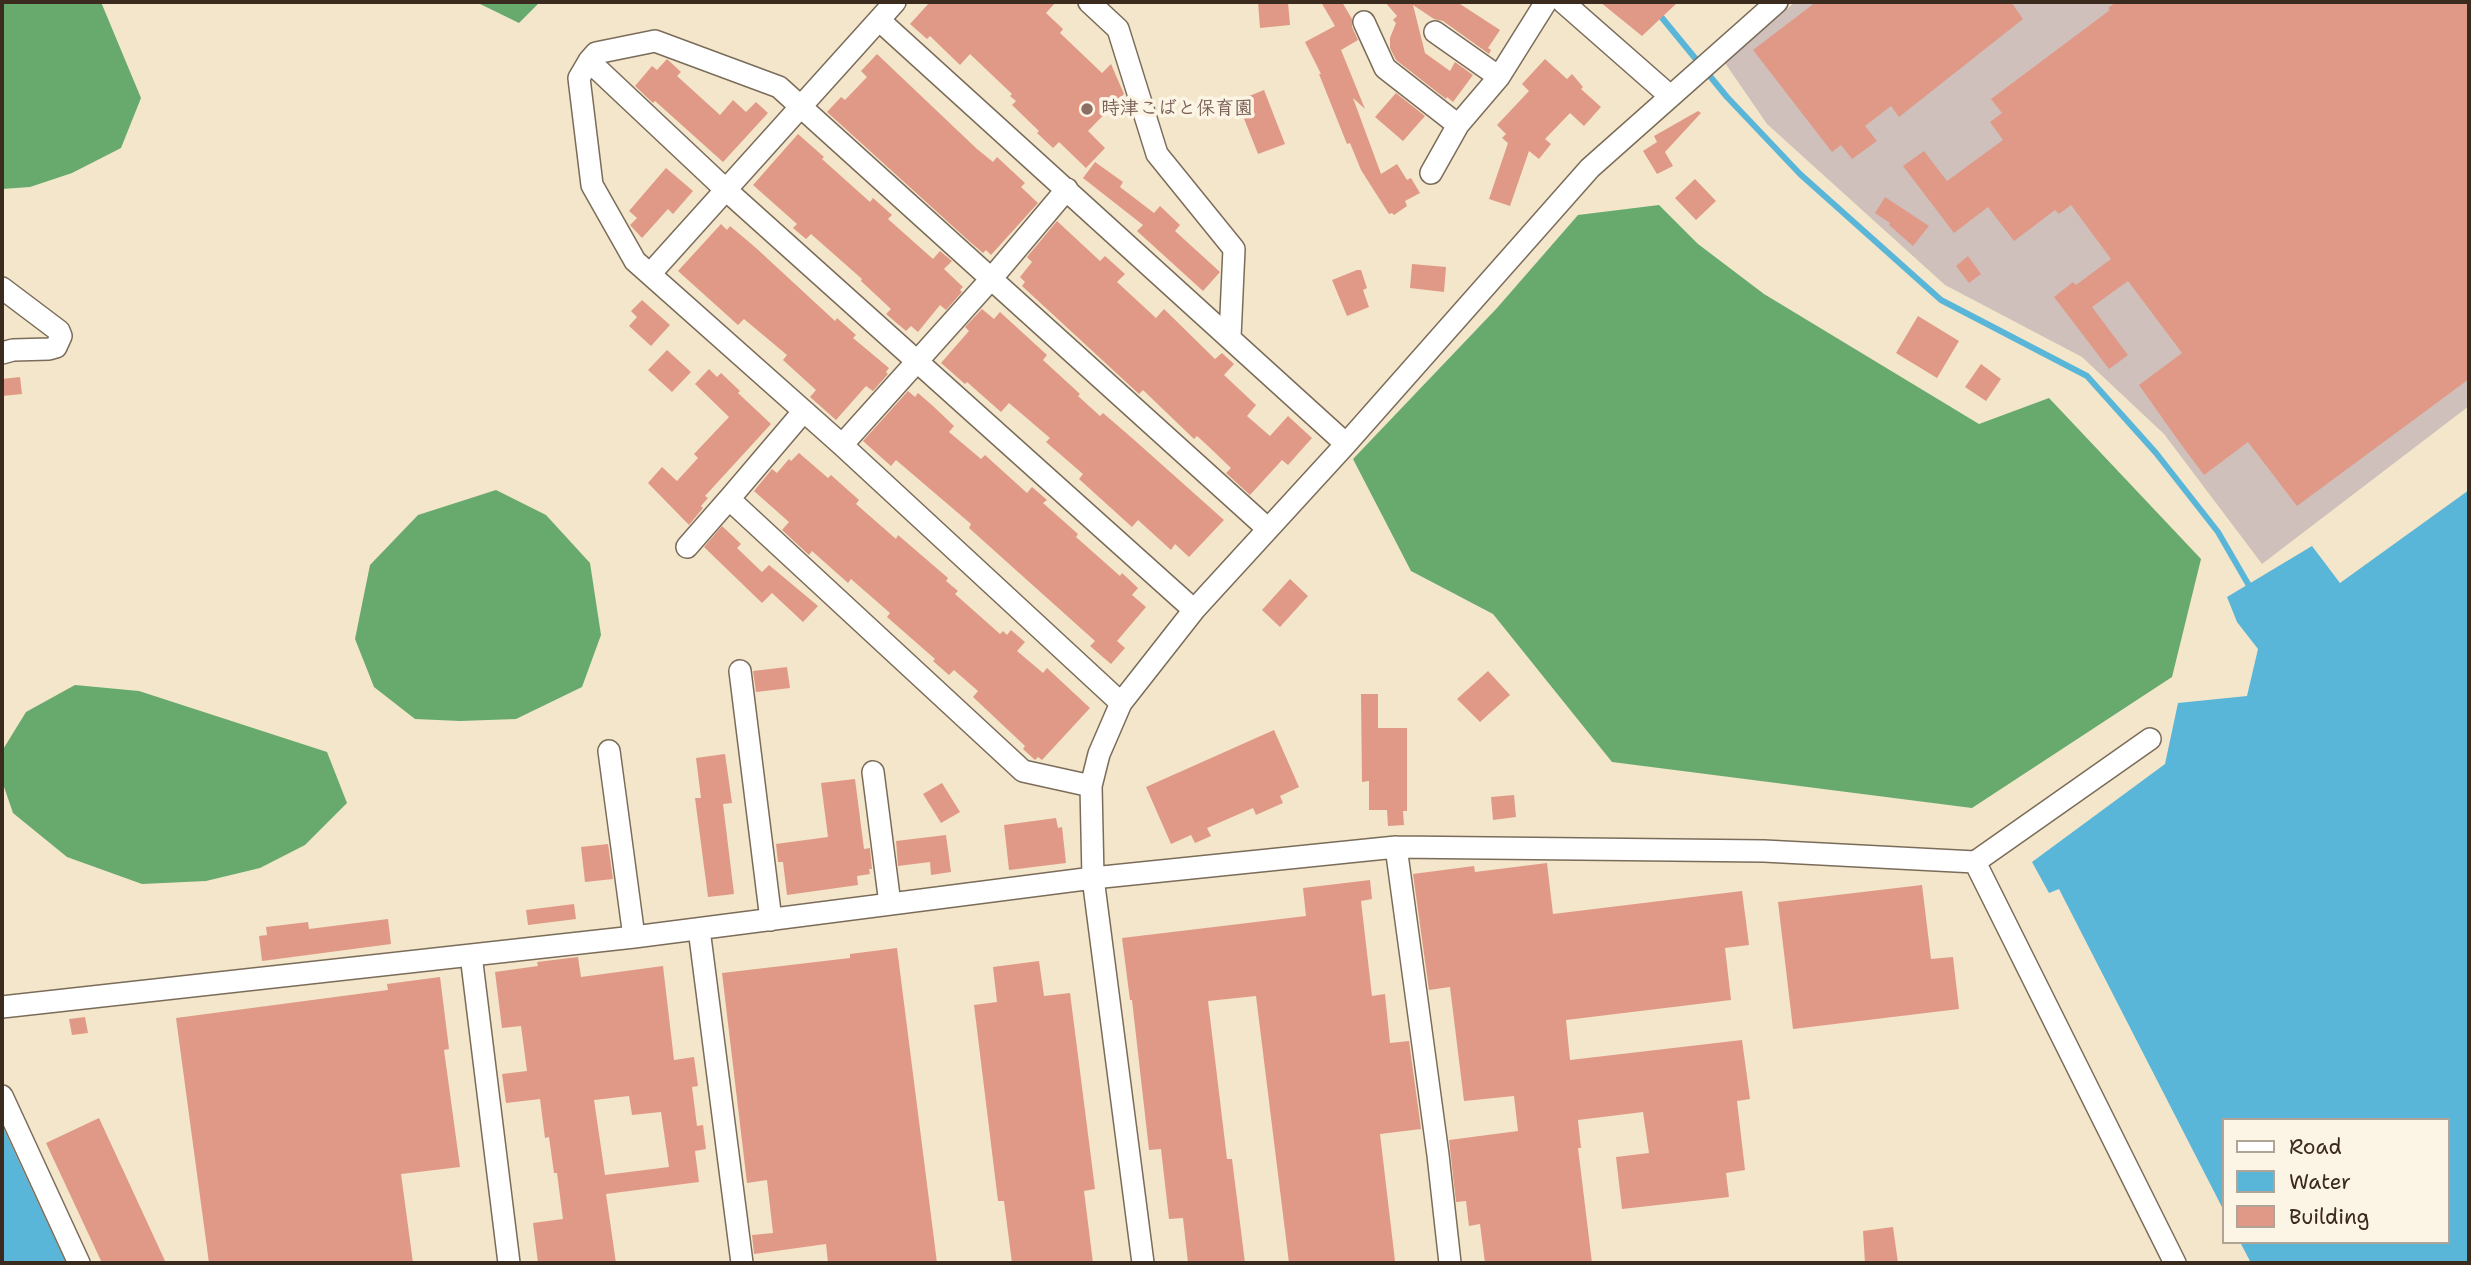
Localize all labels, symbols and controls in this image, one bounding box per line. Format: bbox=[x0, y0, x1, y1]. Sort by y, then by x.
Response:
place label: 時津こばと保育園 bbox=[1101, 98, 1253, 120]
marker: 時津こばと保育園 bbox=[1079, 101, 1095, 117]
legend bbox=[2222, 1118, 2450, 1244]
text: Road bbox=[2289, 1133, 2342, 1161]
text: Water bbox=[2289, 1168, 2351, 1196]
text: Building bbox=[2289, 1203, 2369, 1231]

